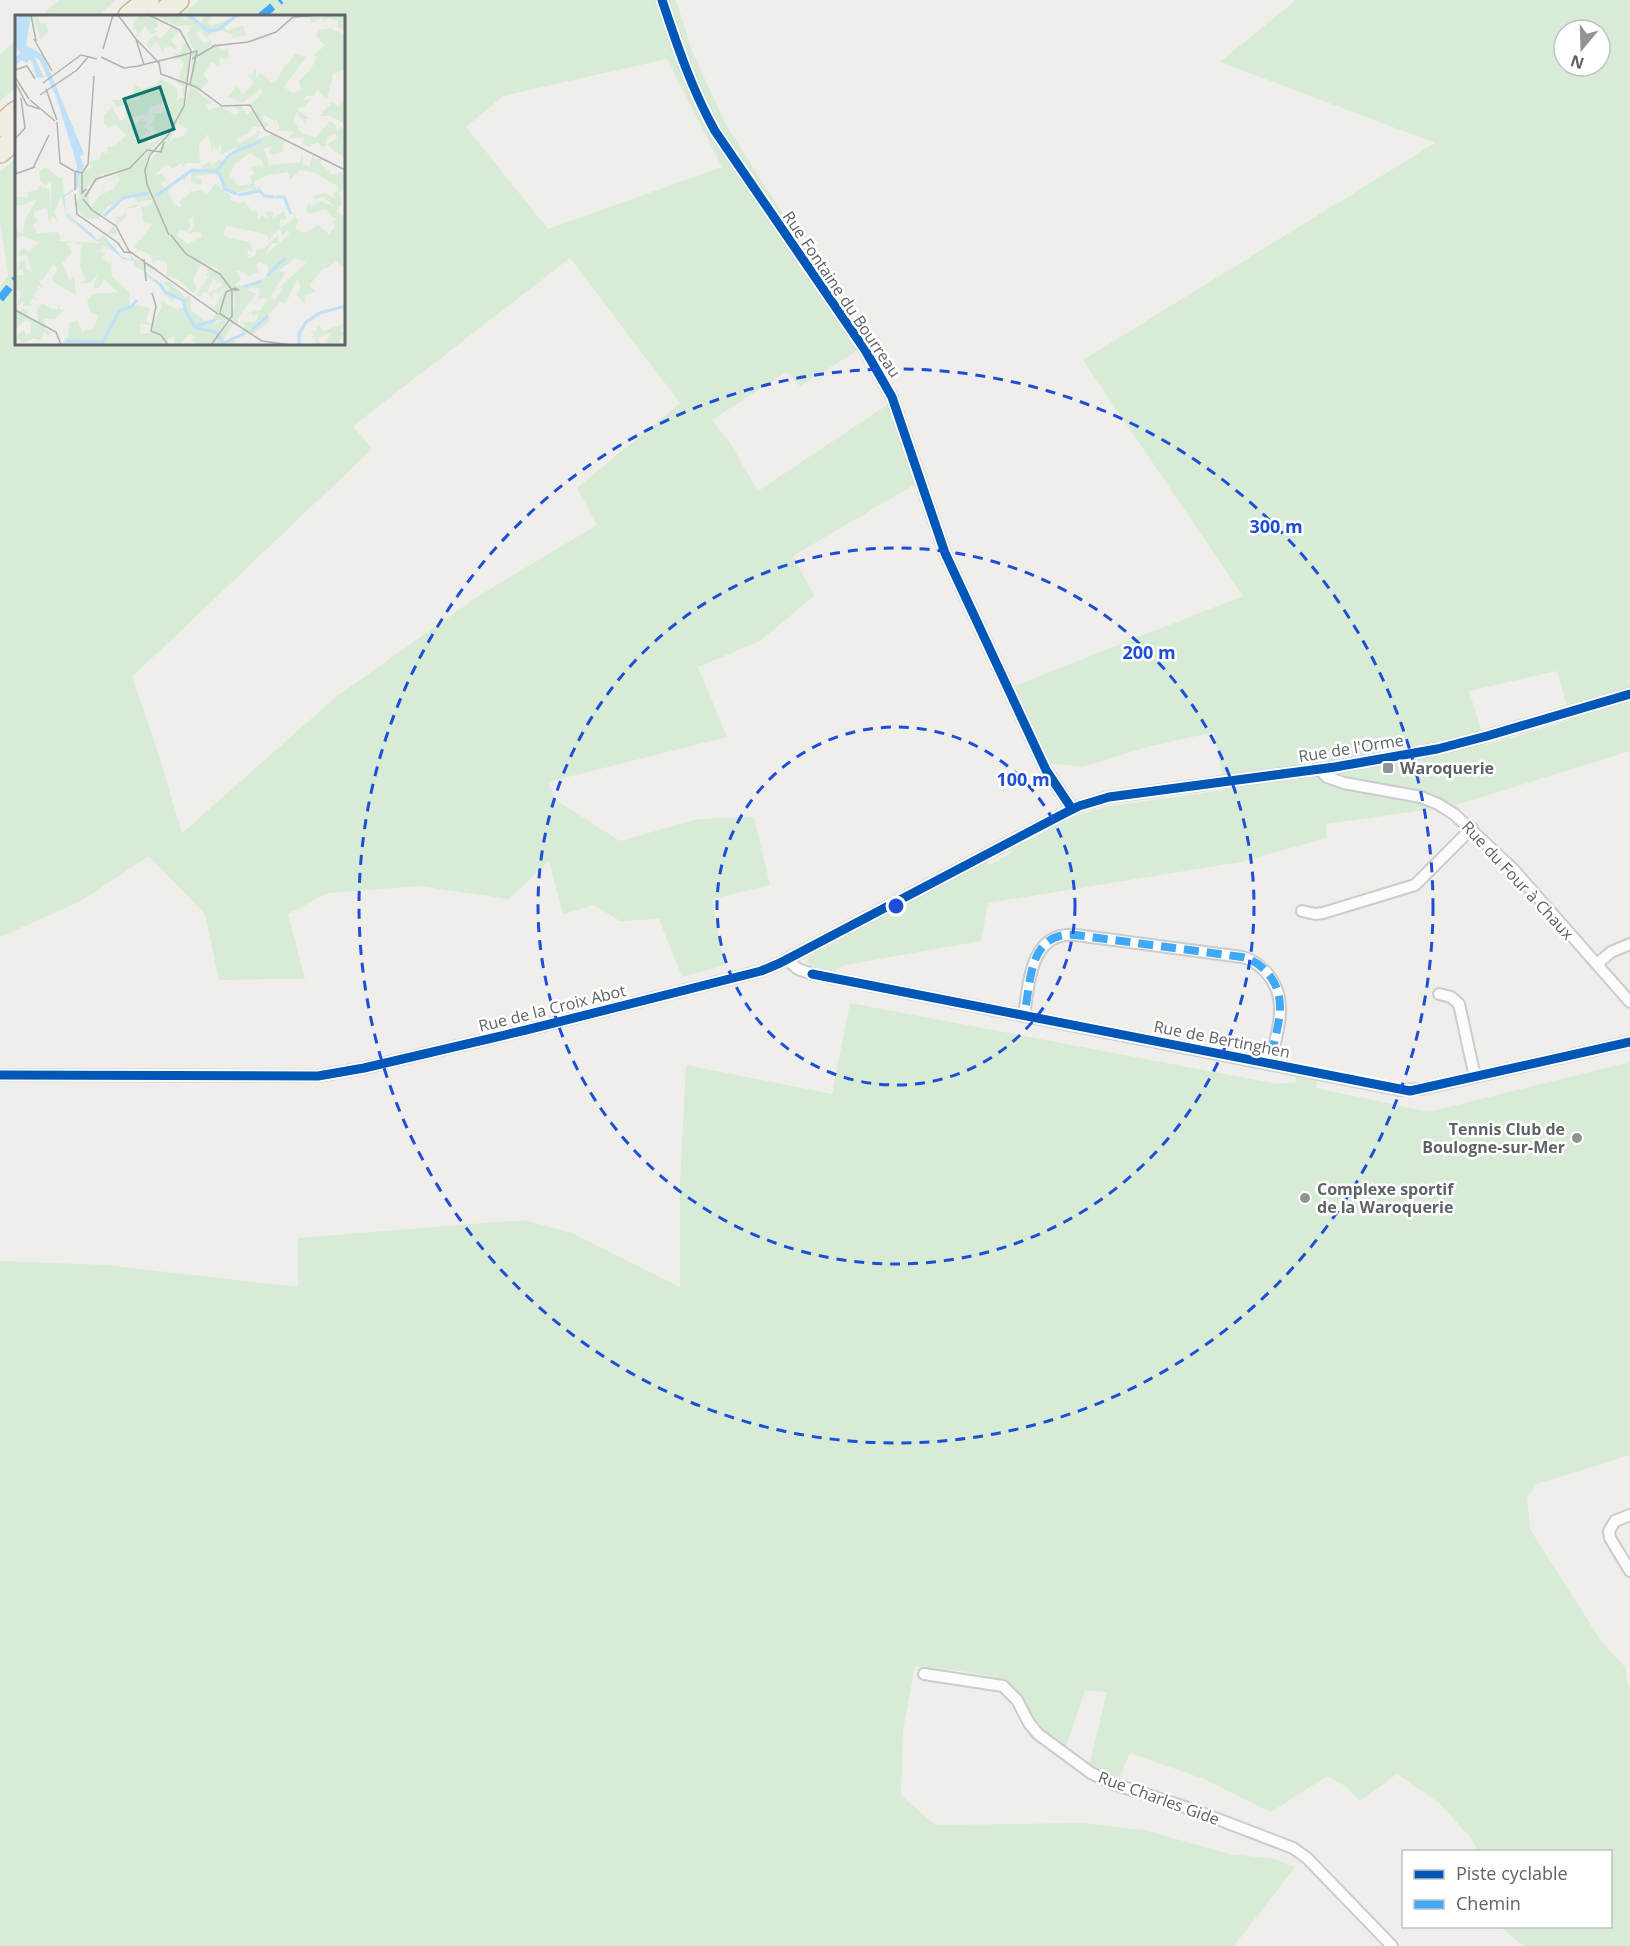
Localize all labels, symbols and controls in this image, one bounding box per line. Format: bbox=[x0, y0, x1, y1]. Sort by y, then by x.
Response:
inset map bbox=[15, 15, 345, 345]
north arrow bbox=[1552, 18, 1612, 78]
text: N bbox=[1567, 50, 1587, 75]
street label: Rue Fontaine du Bourreau bbox=[778, 206, 906, 382]
text: 300 m bbox=[1249, 514, 1303, 538]
text: 200 m bbox=[1122, 640, 1176, 664]
street label: Rue de l'Orme bbox=[1297, 729, 1405, 767]
place label: Waroquerie bbox=[1400, 757, 1494, 779]
marker: Waroquerie bbox=[1381, 761, 1395, 775]
text: 100 m bbox=[996, 767, 1050, 791]
street label: Rue du Four à Chaux bbox=[1457, 816, 1579, 945]
centre of rings bbox=[886, 896, 906, 916]
street label: Rue de la Croix Abot bbox=[476, 979, 628, 1037]
street label: Rue de Bertinghen bbox=[1152, 1015, 1292, 1063]
place label: Tennis Club de Boulogne-sur-Mer bbox=[1422, 1118, 1565, 1158]
marker: Tennis Club de Boulogne-sur-Mer bbox=[1570, 1131, 1584, 1145]
place label: Complexe sportif de la Waroquerie bbox=[1317, 1178, 1454, 1218]
marker: Complexe sportif de la Waroquerie bbox=[1298, 1191, 1312, 1205]
street label: Rue Charles Gide bbox=[1095, 1766, 1223, 1830]
legend bbox=[1402, 1850, 1612, 1928]
text: Piste cyclable bbox=[1456, 1861, 1568, 1885]
text: Chemin bbox=[1456, 1891, 1521, 1915]

